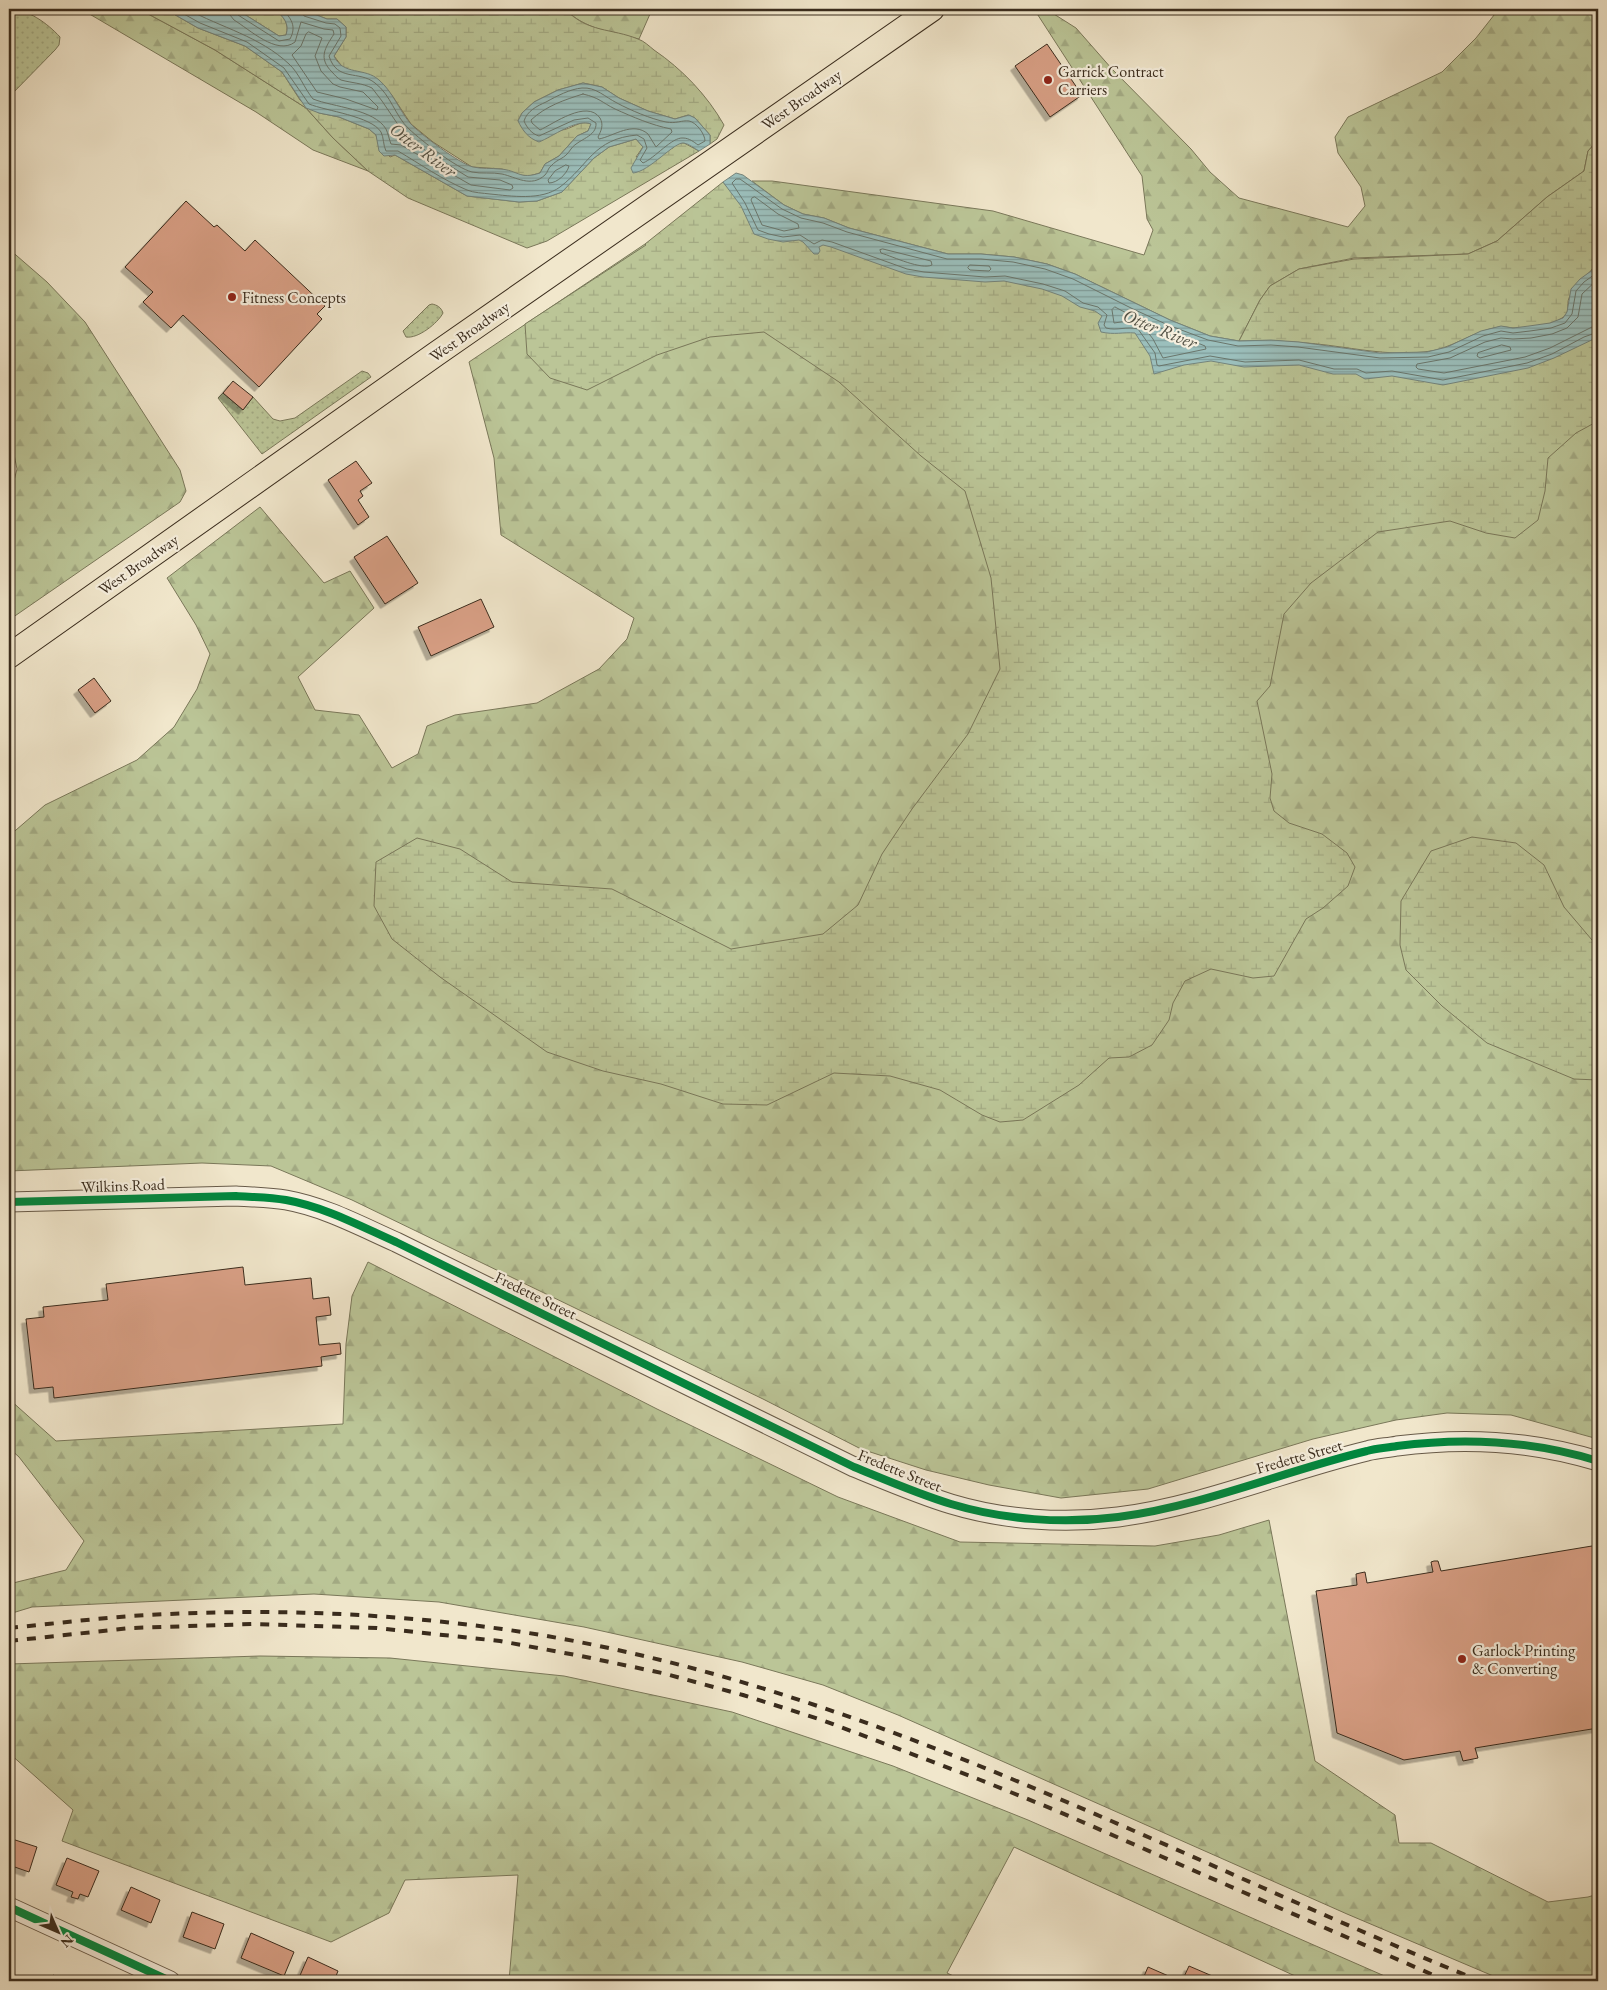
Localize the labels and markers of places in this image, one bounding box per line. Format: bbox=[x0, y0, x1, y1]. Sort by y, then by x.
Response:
place label: Garrick Contract Carriers bbox=[1058, 61, 1164, 100]
marker: Garrick Contract Carriers bbox=[1042, 74, 1054, 86]
place label: Fitness Concepts bbox=[242, 287, 346, 308]
marker: Fitness Concepts bbox=[226, 291, 238, 303]
place label: Garlock Printing & Converting bbox=[1472, 1640, 1576, 1679]
marker: Garlock Printing & Converting bbox=[1456, 1653, 1468, 1665]

